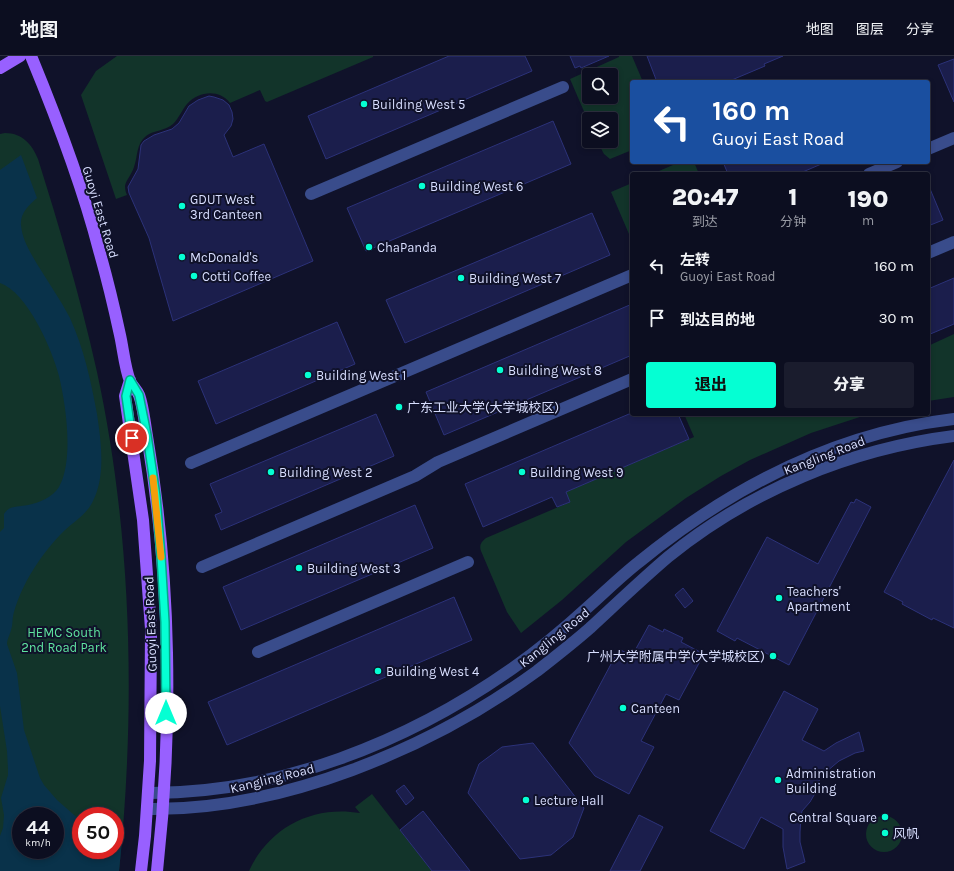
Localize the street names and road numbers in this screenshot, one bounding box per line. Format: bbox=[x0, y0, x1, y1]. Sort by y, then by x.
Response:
street label: Guoyi East Road bbox=[79, 164, 122, 260]
street label: Kangling Road bbox=[781, 433, 867, 478]
street label: Guoyi East Road bbox=[141, 576, 160, 672]
street label: Kangling Road bbox=[516, 605, 592, 670]
street label: Kangling Road bbox=[229, 761, 316, 796]

